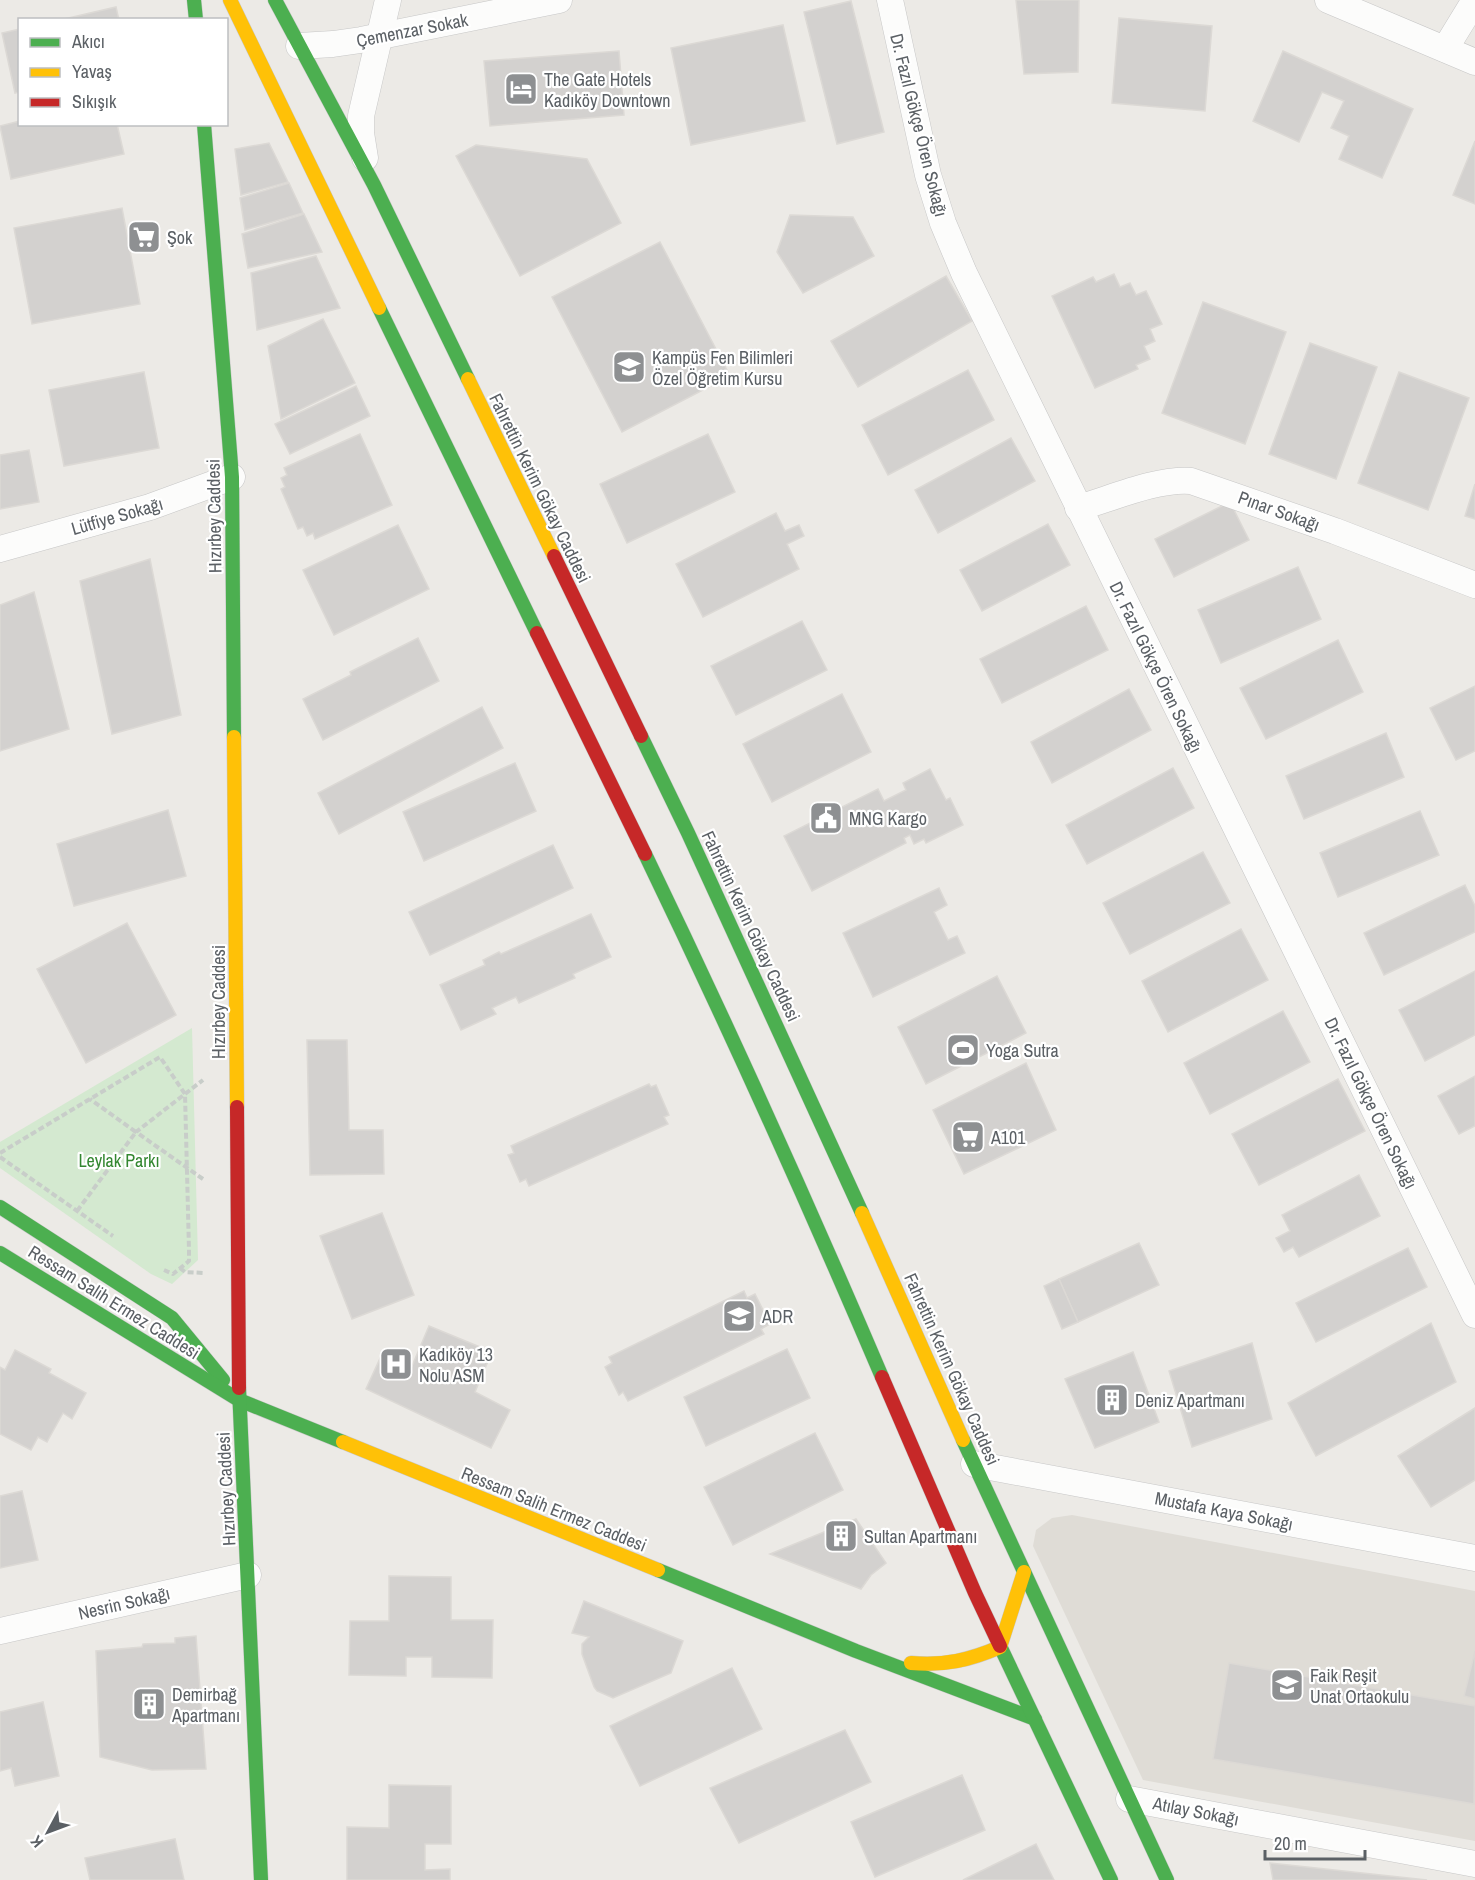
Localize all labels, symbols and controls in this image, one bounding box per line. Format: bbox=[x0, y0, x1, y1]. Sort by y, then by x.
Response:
street label: Çemenzar Sokak bbox=[354, 7, 471, 53]
legend bbox=[18, 18, 228, 126]
text: Akıcı bbox=[71, 29, 105, 54]
street label: Dr. Fazıl Gökçe Ören Sokağı bbox=[884, 31, 954, 219]
text: Yavaş bbox=[72, 59, 112, 84]
place label: The Gate Hotels Kadıköy Downtown bbox=[544, 67, 670, 113]
hotel icon: The Gate Hotels Kadıköy Downtown bbox=[503, 71, 539, 107]
text: Sıkışık bbox=[72, 89, 117, 114]
supermarket icon: Şok bbox=[126, 219, 162, 255]
place label: Şok bbox=[167, 225, 193, 250]
place label: Kampüs Fen Bilimleri Özel Öğretim Kursu bbox=[652, 345, 793, 391]
school or university icon: Kampüs Fen Bilimleri Özel Öğretim Kursu bbox=[611, 349, 647, 385]
street label: Fahrettin Kerim Gökay Caddesi bbox=[483, 389, 597, 587]
street label: Hızırbey Caddesi bbox=[201, 459, 227, 573]
street label: Pınar Sokağı bbox=[1235, 485, 1323, 537]
street label: Lütfiye Sokağı bbox=[68, 491, 166, 541]
street label: Dr. Fazıl Gökçe Ören Sokağı bbox=[1104, 577, 1208, 757]
public building icon: MNG Kargo bbox=[808, 800, 844, 836]
place label: MNG Kargo bbox=[849, 806, 927, 831]
street label: Fahrettin Kerim Gökay Caddesi bbox=[696, 827, 806, 1025]
street label: Hızırbey Caddesi bbox=[206, 945, 231, 1059]
street label: Dr. Fazıl Gökçe Ören Sokağı bbox=[1319, 1013, 1423, 1193]
sports icon: Yoga Sutra bbox=[945, 1032, 981, 1068]
place label: Yoga Sutra bbox=[986, 1038, 1059, 1063]
supermarket icon: A101 bbox=[950, 1119, 986, 1155]
place label: A101 bbox=[990, 1125, 1026, 1150]
park label: Leylak Parkı bbox=[78, 1148, 160, 1173]
street label: Ressam Salih Ermez Caddesi bbox=[24, 1239, 204, 1365]
street label: Fahrettin Kerim Gökay Caddesi bbox=[898, 1269, 1006, 1469]
school or university icon: ADR bbox=[721, 1298, 757, 1334]
place label: ADR bbox=[761, 1304, 794, 1329]
place label: Kadıköy 13 Nolu ASM bbox=[419, 1342, 493, 1388]
hospital icon: Kadıköy 13 Nolu ASM bbox=[378, 1346, 414, 1382]
building icon: Deniz Apartmanı bbox=[1094, 1382, 1130, 1418]
place label: Deniz Apartmanı bbox=[1135, 1388, 1245, 1413]
street label: Hızırbey Caddesi bbox=[211, 1431, 241, 1547]
street label: Ressam Salih Ermez Caddesi bbox=[458, 1460, 650, 1558]
street label: Mustafa Kaya Sokağı bbox=[1153, 1485, 1295, 1537]
building icon: Sultan Apartmanı bbox=[823, 1518, 859, 1554]
place label: Sultan Apartmanı bbox=[864, 1524, 977, 1549]
street label: Nesrin Sokağı bbox=[76, 1580, 172, 1626]
place label: Faik Reşit Unat Ortaokulu bbox=[1310, 1663, 1409, 1709]
school or university icon: Faik Reşit Unat Ortaokulu bbox=[1269, 1667, 1305, 1703]
place label: Demirbağ Apartmanı bbox=[171, 1682, 240, 1728]
building icon: Demirbağ Apartmanı bbox=[131, 1686, 167, 1722]
street label: Atılay Sokağı bbox=[1150, 1790, 1241, 1832]
north arrow bbox=[18, 1802, 78, 1862]
scale bar bbox=[1265, 1823, 1366, 1861]
text: K bbox=[25, 1831, 48, 1853]
text: 20 m bbox=[1274, 1831, 1307, 1856]

